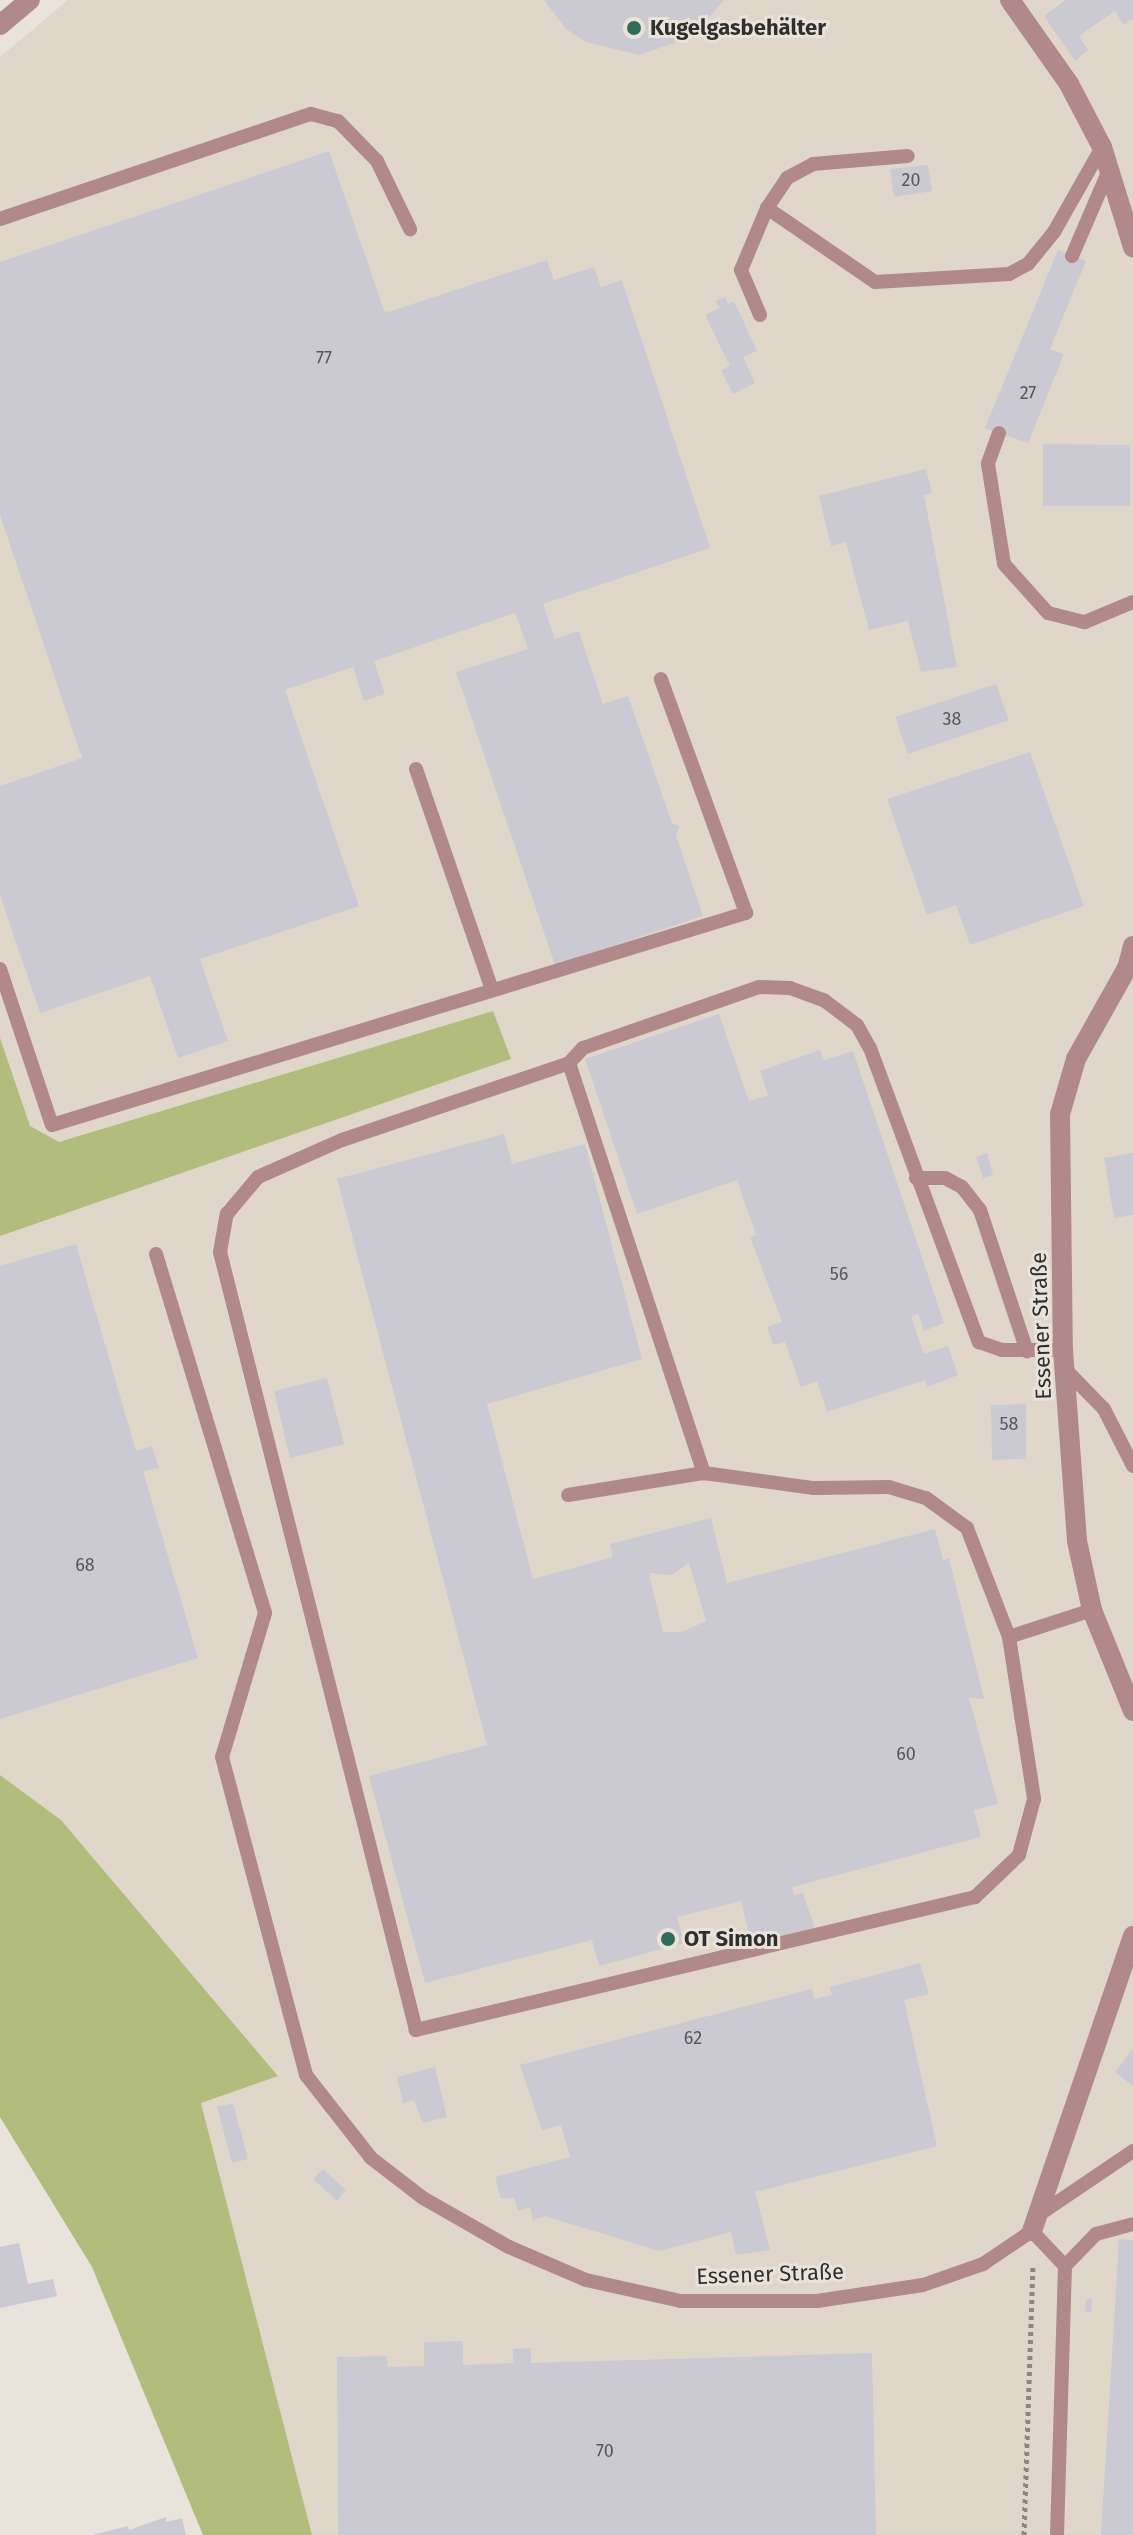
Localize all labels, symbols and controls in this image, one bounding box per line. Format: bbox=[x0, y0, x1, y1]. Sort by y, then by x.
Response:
place label: Kugelgasbehälter bbox=[650, 15, 826, 41]
marker: Kugelgasbehälter bbox=[625, 19, 643, 37]
house number: 20 bbox=[902, 169, 920, 191]
house number: 77 bbox=[316, 347, 332, 369]
house number: 27 bbox=[1020, 382, 1036, 404]
house number: 38 bbox=[943, 708, 961, 730]
street label: Essener Straße bbox=[1025, 1252, 1057, 1400]
house number: 56 bbox=[830, 1263, 848, 1285]
house number: 58 bbox=[1000, 1413, 1018, 1435]
house number: 68 bbox=[75, 1554, 95, 1576]
house number: 60 bbox=[896, 1743, 916, 1765]
place label: OT Simon bbox=[684, 1926, 778, 1952]
marker: OT Simon bbox=[659, 1930, 677, 1948]
house number: 62 bbox=[684, 2027, 702, 2049]
street label: Essener Straße bbox=[696, 2258, 844, 2290]
house number: 70 bbox=[596, 2440, 614, 2462]

